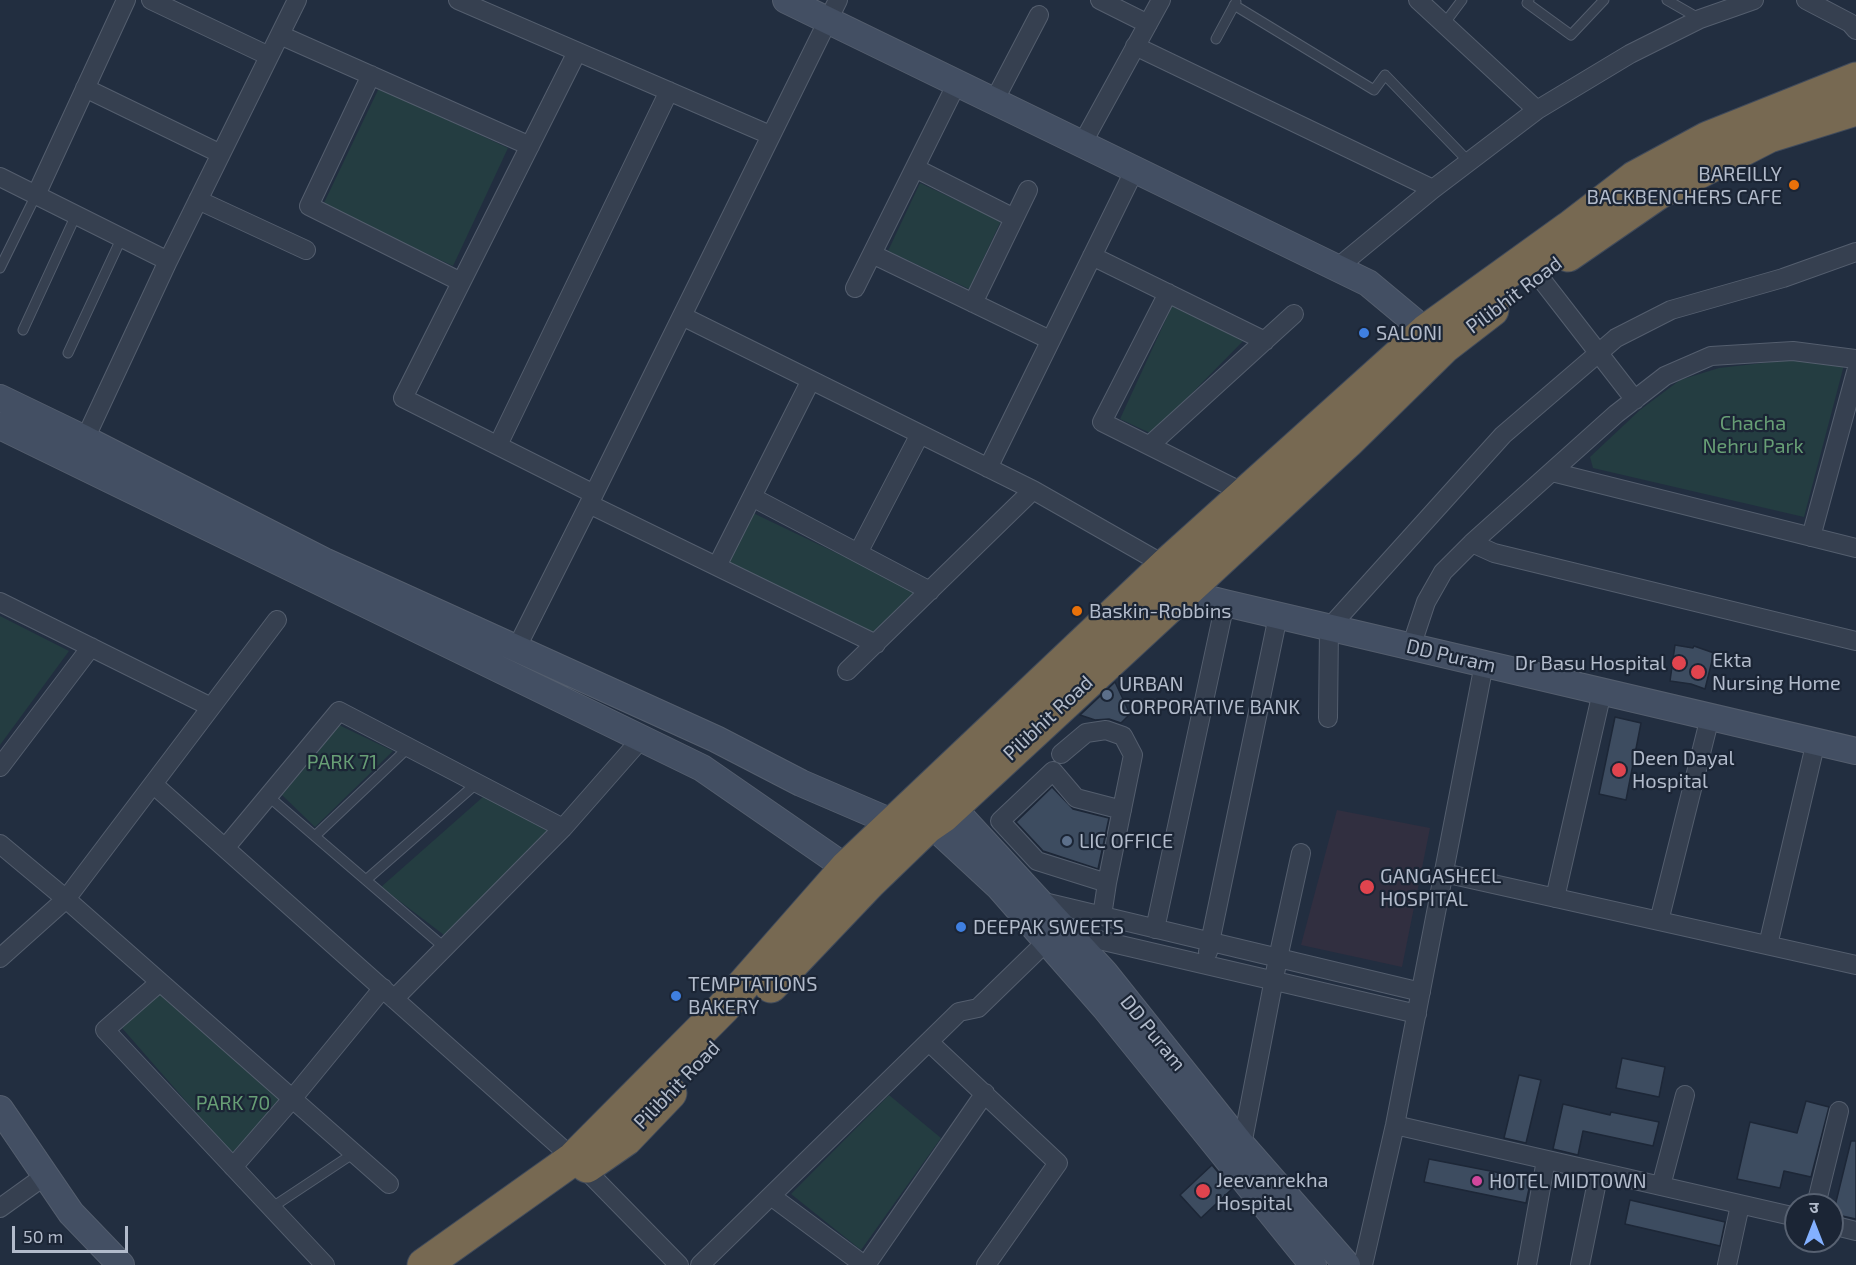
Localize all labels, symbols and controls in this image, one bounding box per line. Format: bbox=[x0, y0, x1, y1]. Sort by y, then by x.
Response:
place label: BAREILLY BACKBENCHERS CAFE bbox=[1587, 162, 1782, 209]
marker: BAREILLY BACKBENCHERS CAFE bbox=[1787, 178, 1801, 192]
street label: Pilibhit Road bbox=[1461, 251, 1567, 339]
place label: SALONI bbox=[1376, 321, 1442, 345]
marker: SALONI bbox=[1357, 326, 1371, 340]
park label: Chacha Nehru Park bbox=[1702, 411, 1804, 458]
place label: Baskin-Robbins bbox=[1089, 599, 1231, 623]
marker: Baskin-Robbins bbox=[1070, 604, 1084, 618]
street label: DD Puram bbox=[1404, 634, 1498, 678]
place label: Ekta Nursing Home bbox=[1712, 648, 1841, 695]
place label: Dr Basu Hospital bbox=[1515, 651, 1666, 675]
marker: Dr Basu Hospital bbox=[1670, 654, 1688, 672]
marker: Ekta Nursing Home bbox=[1689, 663, 1707, 681]
street label: Pilibhit Road bbox=[998, 670, 1098, 766]
place label: URBAN CORPORATIVE BANK bbox=[1119, 672, 1300, 719]
marker: URBAN CORPORATIVE BANK bbox=[1100, 688, 1114, 702]
place label: Deen Dayal Hospital bbox=[1632, 746, 1734, 793]
park label: PARK 71 bbox=[307, 750, 377, 774]
marker: Deen Dayal Hospital bbox=[1610, 761, 1628, 779]
place label: LIC OFFICE bbox=[1079, 829, 1173, 853]
marker: LIC OFFICE bbox=[1060, 834, 1074, 848]
place label: GANGASHEEL HOSPITAL bbox=[1380, 864, 1501, 911]
marker: GANGASHEEL HOSPITAL bbox=[1358, 878, 1376, 896]
place label: DEEPAK SWEETS bbox=[973, 915, 1124, 939]
marker: DEEPAK SWEETS bbox=[954, 920, 968, 934]
place label: TEMPTATIONS BAKERY bbox=[688, 972, 817, 1019]
marker: TEMPTATIONS BAKERY bbox=[669, 989, 683, 1003]
street label: DD Puram bbox=[1115, 990, 1191, 1076]
street label: Pilibhit Road bbox=[629, 1036, 725, 1134]
park label: PARK 70 bbox=[196, 1091, 270, 1115]
place label: Jeevanrekha Hospital bbox=[1216, 1168, 1329, 1215]
place label: HOTEL MIDTOWN bbox=[1489, 1169, 1647, 1193]
marker: HOTEL MIDTOWN bbox=[1470, 1174, 1484, 1188]
marker: Jeevanrekha Hospital bbox=[1194, 1182, 1212, 1200]
north arrow bbox=[1784, 1193, 1844, 1253]
text: उ bbox=[1809, 1197, 1819, 1216]
scale bar bbox=[15, 1214, 130, 1252]
text: 50 m bbox=[23, 1225, 63, 1247]

